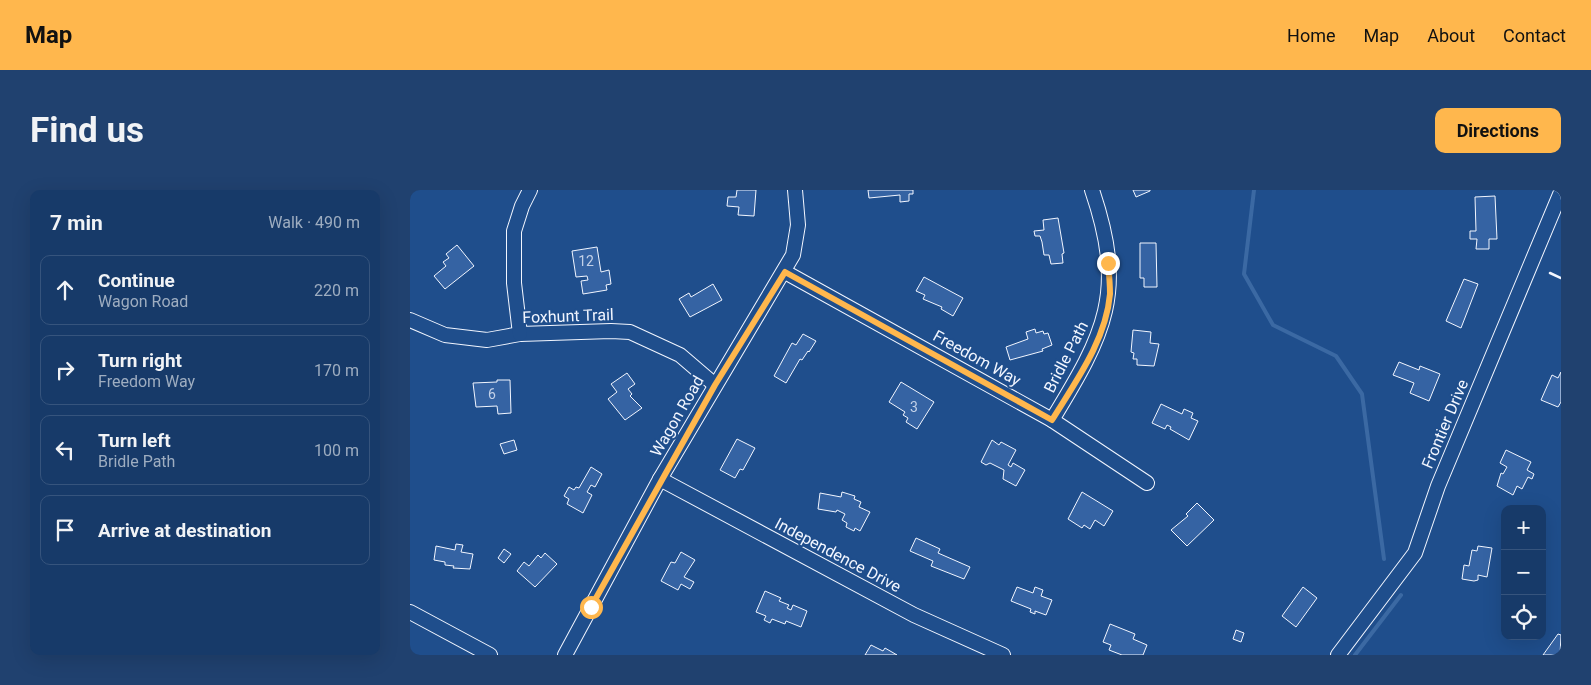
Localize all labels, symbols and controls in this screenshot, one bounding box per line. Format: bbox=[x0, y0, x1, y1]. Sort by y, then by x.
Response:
text: Map bbox=[25, 21, 72, 49]
text: Home bbox=[1287, 25, 1336, 46]
text: Map bbox=[1364, 25, 1399, 46]
text: About bbox=[1427, 25, 1475, 46]
text: Contact bbox=[1503, 25, 1566, 46]
button: Directions bbox=[1435, 108, 1561, 153]
text: Find us bbox=[30, 110, 144, 151]
text: 7 min bbox=[50, 211, 103, 235]
text: Walk · 490 m bbox=[268, 213, 360, 232]
route end bbox=[1097, 252, 1120, 275]
house number: 12 bbox=[578, 253, 594, 269]
text: Continue bbox=[98, 269, 175, 292]
icon: ahead bbox=[51, 276, 79, 304]
text: 220 m bbox=[314, 281, 359, 300]
text: Wagon Road bbox=[98, 292, 188, 311]
street label: Foxhunt Trail bbox=[522, 305, 614, 327]
street label: Bridle Path bbox=[1040, 318, 1092, 396]
street label: Freedom Way bbox=[930, 326, 1024, 390]
text: Turn right bbox=[98, 349, 182, 372]
icon: right bbox=[51, 356, 79, 384]
text: 170 m bbox=[314, 361, 359, 380]
text: Freedom Way bbox=[98, 372, 195, 391]
street label: Wagon Road bbox=[646, 372, 708, 460]
street label: Frontier Drive bbox=[1418, 377, 1472, 471]
house number: 6 bbox=[488, 386, 496, 402]
house number: 3 bbox=[910, 399, 918, 415]
text: Turn left bbox=[98, 429, 171, 452]
icon: left bbox=[51, 436, 79, 464]
text: 100 m bbox=[314, 441, 359, 460]
text: Bridle Path bbox=[98, 452, 175, 471]
map controls bbox=[1501, 505, 1546, 640]
button: + bbox=[1501, 505, 1546, 550]
street label: Independence Drive bbox=[772, 514, 904, 596]
icon: arrive bbox=[51, 516, 79, 544]
text: Arrive at destination bbox=[98, 519, 271, 542]
button: − bbox=[1501, 550, 1546, 595]
button: locate bbox=[1501, 595, 1546, 640]
route start bbox=[580, 596, 603, 619]

